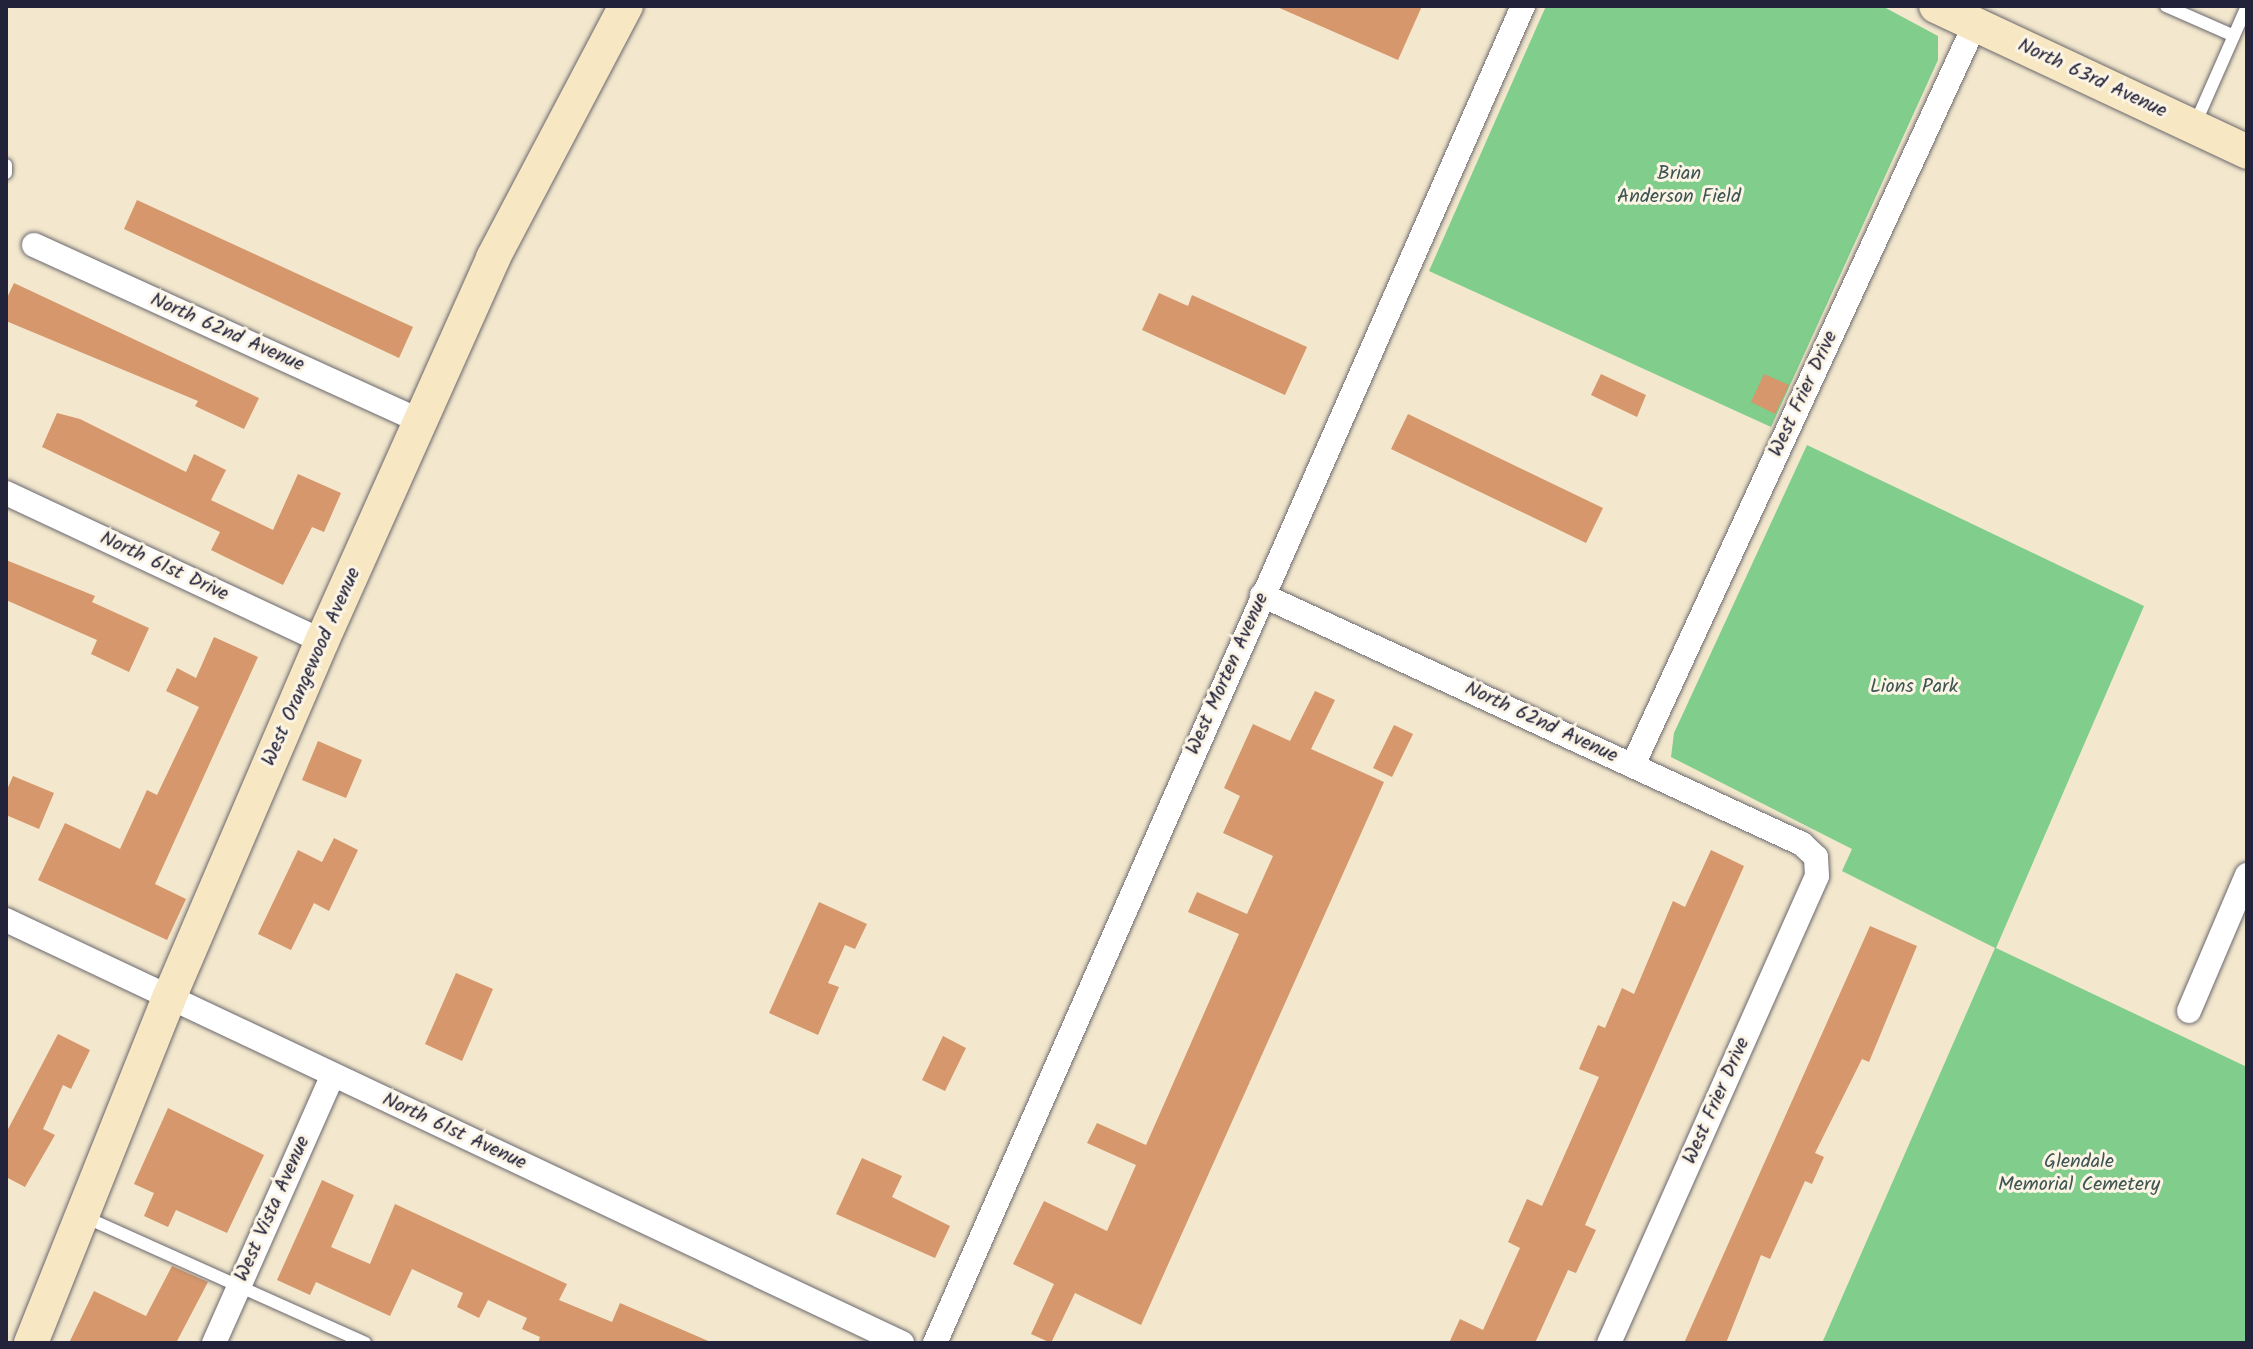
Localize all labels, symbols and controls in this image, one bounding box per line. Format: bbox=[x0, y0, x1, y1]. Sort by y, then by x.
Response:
street label: North 63rd Avenue bbox=[2014, 34, 2170, 124]
park label: Brian Anderson Field bbox=[1617, 163, 1741, 210]
street label: North 62nd Avenue bbox=[146, 288, 308, 378]
street label: West Frier Drive bbox=[1764, 327, 1844, 461]
street label: North 61st Drive bbox=[96, 527, 232, 607]
street label: West Orangewood Avenue bbox=[257, 564, 367, 770]
street label: West Morten Avenue bbox=[1182, 589, 1274, 759]
park label: Lions Park bbox=[1870, 675, 1958, 699]
street label: North 62nd Avenue bbox=[1461, 677, 1621, 769]
street label: West Frier Drive bbox=[1678, 1034, 1756, 1168]
street label: North 61st Avenue bbox=[378, 1088, 530, 1176]
street label: West Vista Avenue bbox=[230, 1132, 316, 1286]
park label: Glendale Memorial Cemetery bbox=[1998, 1150, 2160, 1197]

